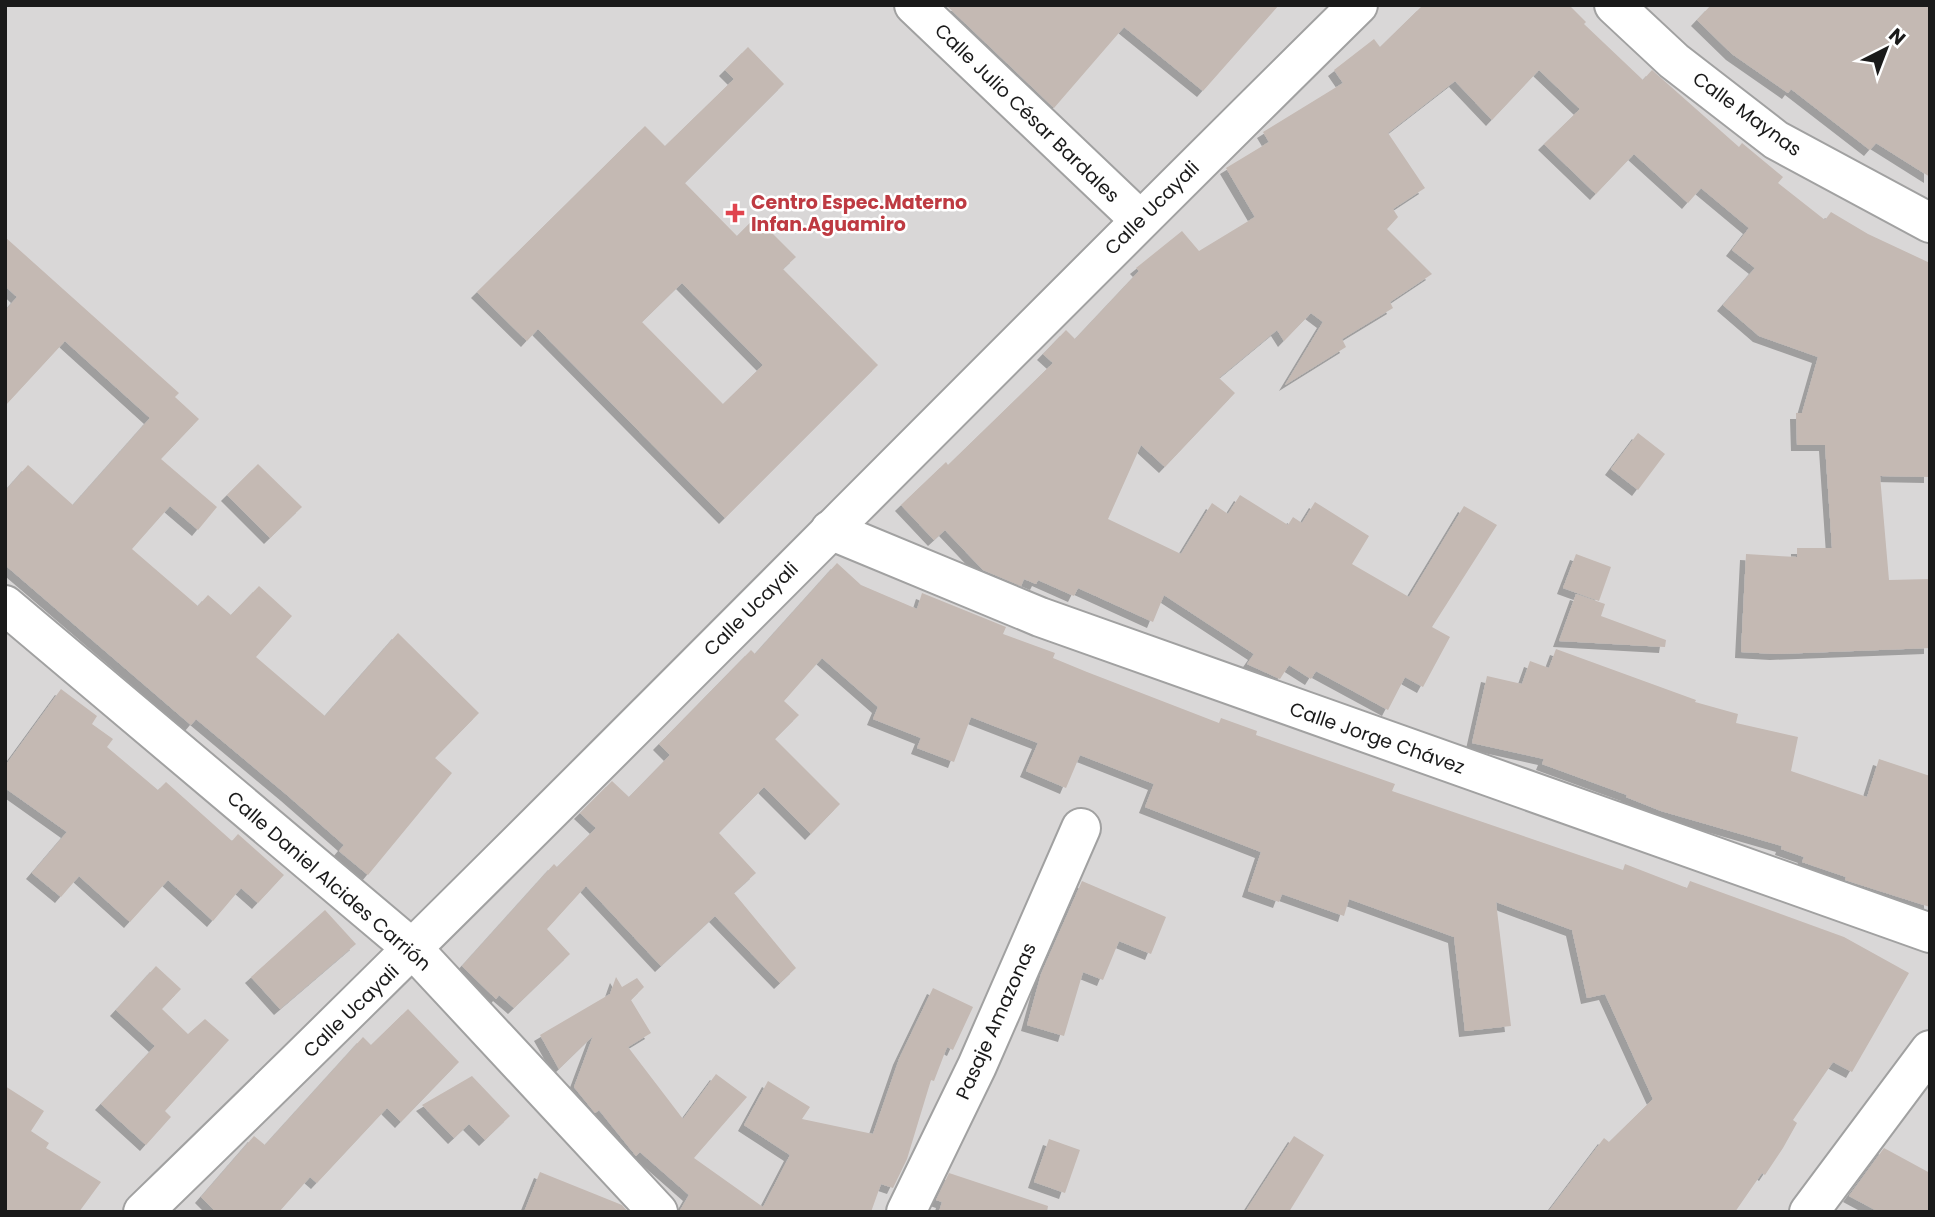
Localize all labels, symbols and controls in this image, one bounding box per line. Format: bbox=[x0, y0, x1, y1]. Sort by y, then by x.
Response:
north arrow bbox=[1851, 14, 1921, 84]
street label: Calle Julio César Bardales bbox=[929, 17, 1125, 209]
text: N bbox=[1883, 22, 1911, 52]
street label: Calle Maynas bbox=[1687, 65, 1807, 163]
street label: Calle Ucayali bbox=[1099, 155, 1205, 261]
place label: Centro Espec.Materno Infan.Aguamiro bbox=[751, 189, 967, 238]
marker: Centro Espec.Materno Infan.Aguamiro bbox=[725, 203, 745, 223]
street label: Calle Ucayali bbox=[698, 556, 804, 662]
street label: Calle Jorge Chávez bbox=[1286, 695, 1468, 781]
street label: Calle Daniel Alcides Carrión bbox=[221, 785, 437, 977]
street label: Pasaje Amazonas bbox=[949, 938, 1043, 1104]
street label: Calle Ucayali bbox=[297, 958, 405, 1064]

